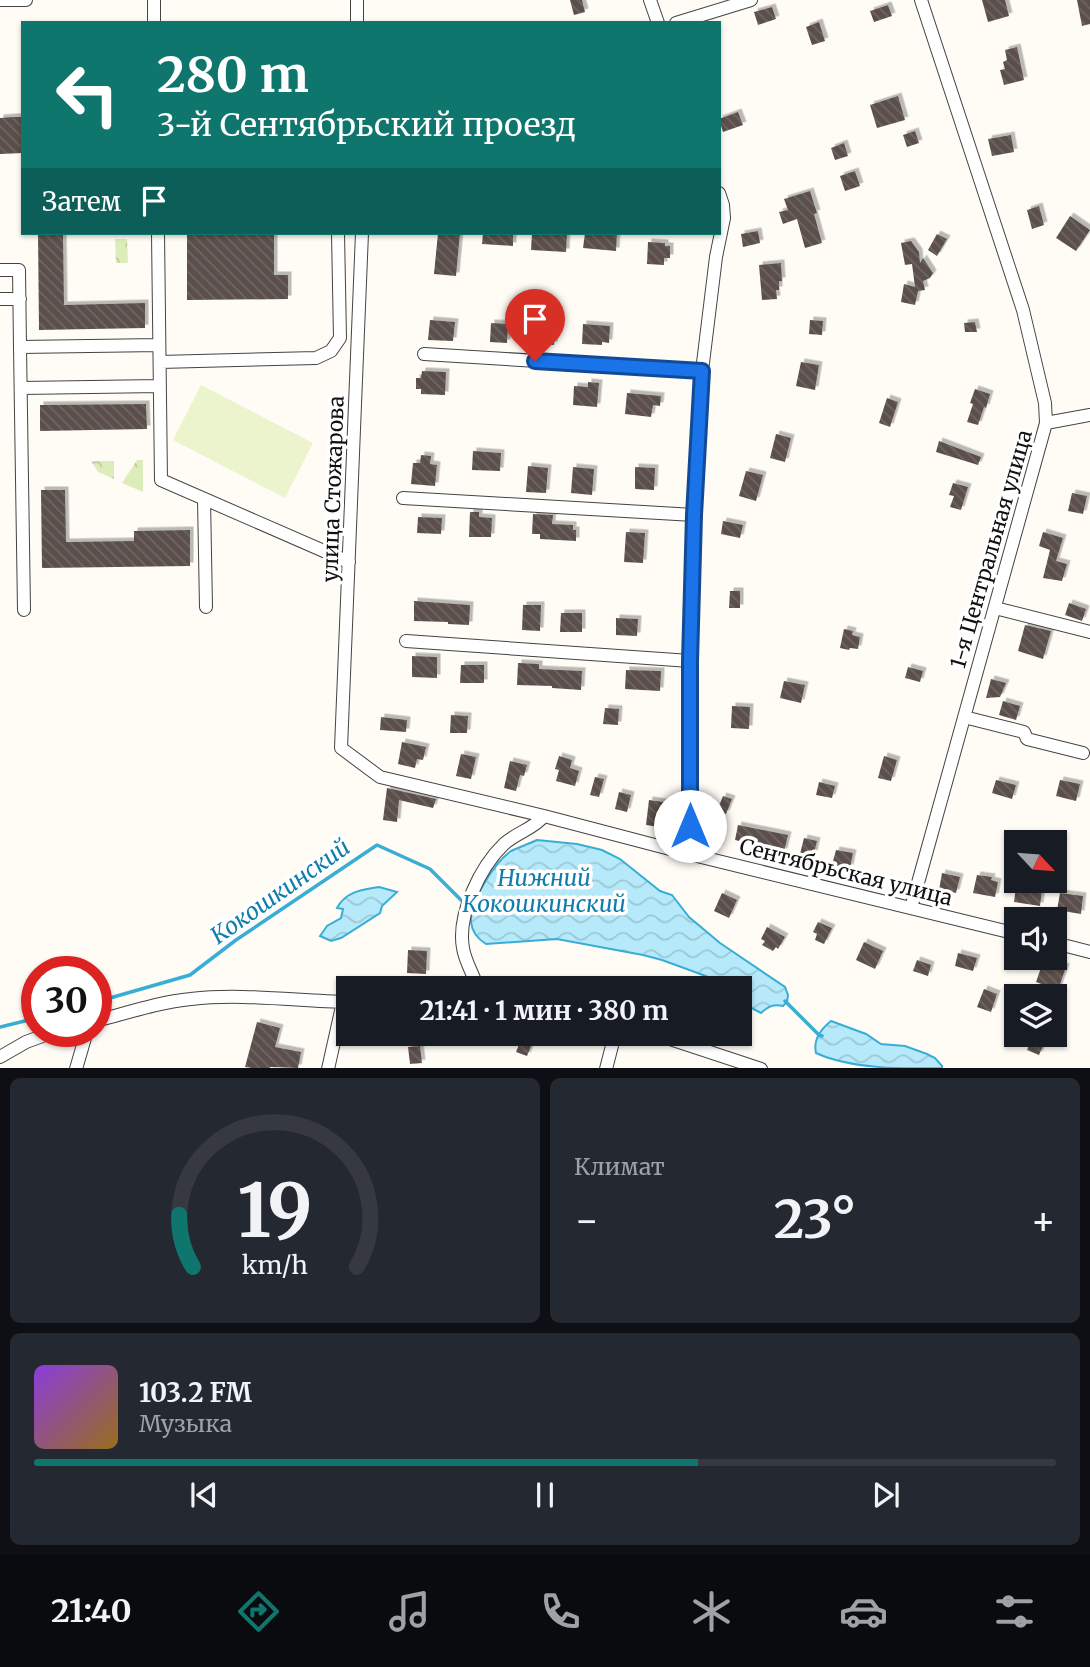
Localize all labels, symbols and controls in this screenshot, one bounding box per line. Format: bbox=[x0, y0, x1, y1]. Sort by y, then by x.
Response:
text: 280 m bbox=[157, 44, 309, 105]
icon: left bbox=[42, 49, 133, 140]
text: 3-й Сентябрьский проезд bbox=[157, 105, 576, 145]
icon: arrive bbox=[135, 182, 173, 220]
text: Затем bbox=[42, 185, 121, 218]
pin bbox=[505, 289, 565, 361]
icon: arrive bbox=[516, 300, 554, 338]
street label: улица Стожарова bbox=[316, 395, 350, 583]
street label: 1-я Центральная улица bbox=[944, 427, 1038, 671]
position arrow bbox=[653, 789, 727, 863]
north arrow bbox=[1004, 830, 1068, 892]
map controls bbox=[1004, 830, 1067, 1047]
water label: Кокошкинский bbox=[205, 832, 355, 950]
street label: Сентябрьская улица bbox=[737, 832, 955, 912]
water label: Нижний Кокошкинский bbox=[462, 863, 626, 918]
button: sound bbox=[1004, 907, 1067, 970]
speed limit sign: 30 bbox=[21, 956, 112, 1047]
button: layers bbox=[1004, 984, 1067, 1047]
text: 21:41 · 1 мин · 380 m bbox=[420, 994, 668, 1027]
text: Климат bbox=[574, 1152, 665, 1181]
text: 19 bbox=[237, 1165, 313, 1257]
text: 23° bbox=[774, 1187, 856, 1252]
text: − bbox=[574, 1197, 599, 1244]
text: + bbox=[1031, 1197, 1056, 1244]
text: km/h bbox=[242, 1248, 308, 1280]
text: 103.2 FM bbox=[139, 1376, 252, 1409]
text: Музыка bbox=[139, 1409, 232, 1438]
icon: previous bbox=[185, 1476, 223, 1514]
icon: pause bbox=[526, 1476, 564, 1514]
icon: next bbox=[867, 1476, 905, 1514]
icon: directions bbox=[234, 1587, 283, 1636]
icon: music bbox=[385, 1587, 434, 1636]
icon: phone bbox=[536, 1587, 585, 1636]
icon: climate bbox=[687, 1587, 736, 1636]
icon: car bbox=[839, 1587, 888, 1636]
icon: filters bbox=[990, 1587, 1039, 1636]
text: 21:40 bbox=[51, 1591, 132, 1631]

